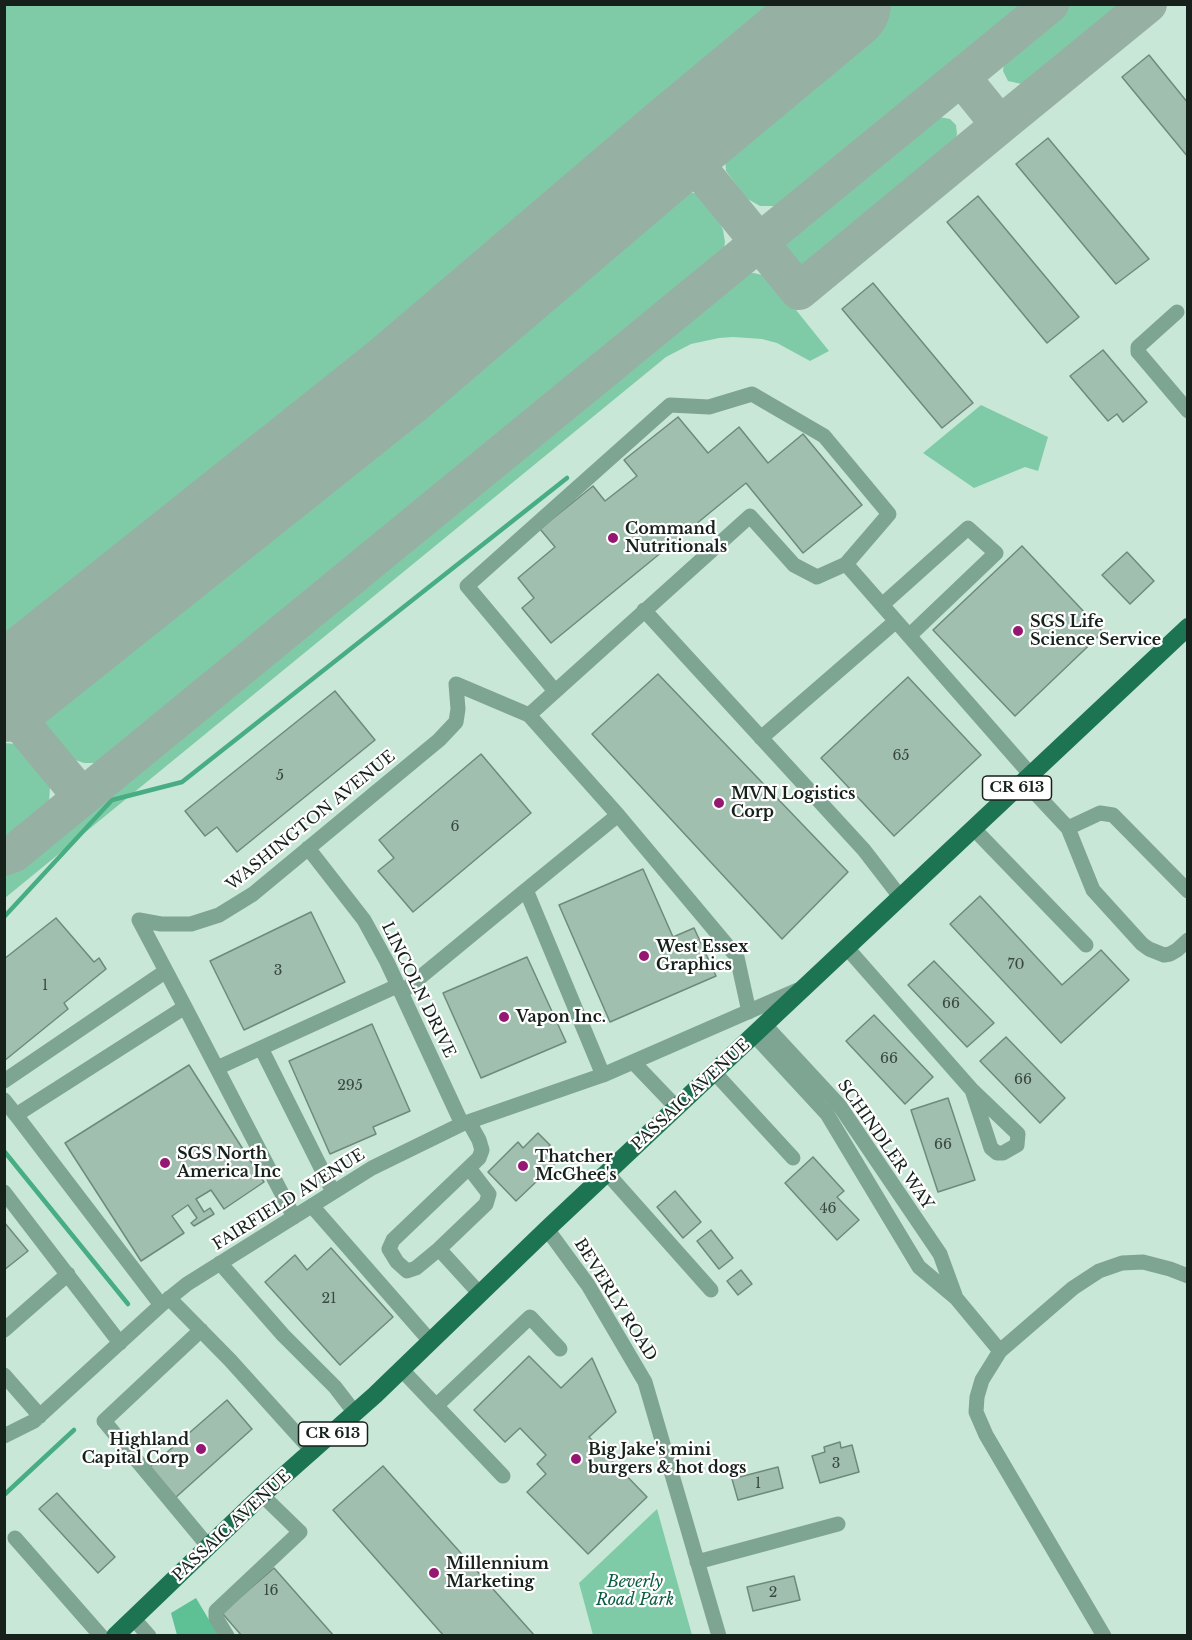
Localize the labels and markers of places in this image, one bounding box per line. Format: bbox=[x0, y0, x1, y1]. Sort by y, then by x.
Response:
place label: Command Nutritionals bbox=[625, 519, 727, 557]
marker: Command Nutritionals bbox=[606, 531, 620, 545]
place label: SGS Life Science Service bbox=[1030, 612, 1161, 650]
marker: SGS Life Science Service bbox=[1011, 624, 1025, 638]
place label: MVN Logistics Corp bbox=[731, 784, 855, 822]
marker: MVN Logistics Corp bbox=[712, 796, 726, 810]
place label: West Essex Graphics bbox=[656, 937, 748, 975]
marker: West Essex Graphics bbox=[637, 949, 651, 963]
place label: Vapon Inc. bbox=[516, 1007, 606, 1027]
marker: Vapon Inc. bbox=[497, 1010, 511, 1024]
place label: SGS North America Inc bbox=[177, 1144, 281, 1182]
place label: Thatcher McGhee's bbox=[535, 1147, 617, 1185]
marker: SGS North America Inc bbox=[158, 1156, 172, 1170]
marker: Thatcher McGhee's bbox=[516, 1159, 530, 1173]
place label: Highland Capital Corp bbox=[82, 1430, 189, 1468]
place label: Big Jake's mini burgers & hot dogs bbox=[588, 1440, 747, 1478]
marker: Highland Capital Corp bbox=[194, 1442, 208, 1456]
marker: Big Jake's mini burgers & hot dogs bbox=[569, 1452, 583, 1466]
place label: Millennium Marketing bbox=[446, 1554, 549, 1592]
marker: Millennium Marketing bbox=[427, 1566, 441, 1580]

